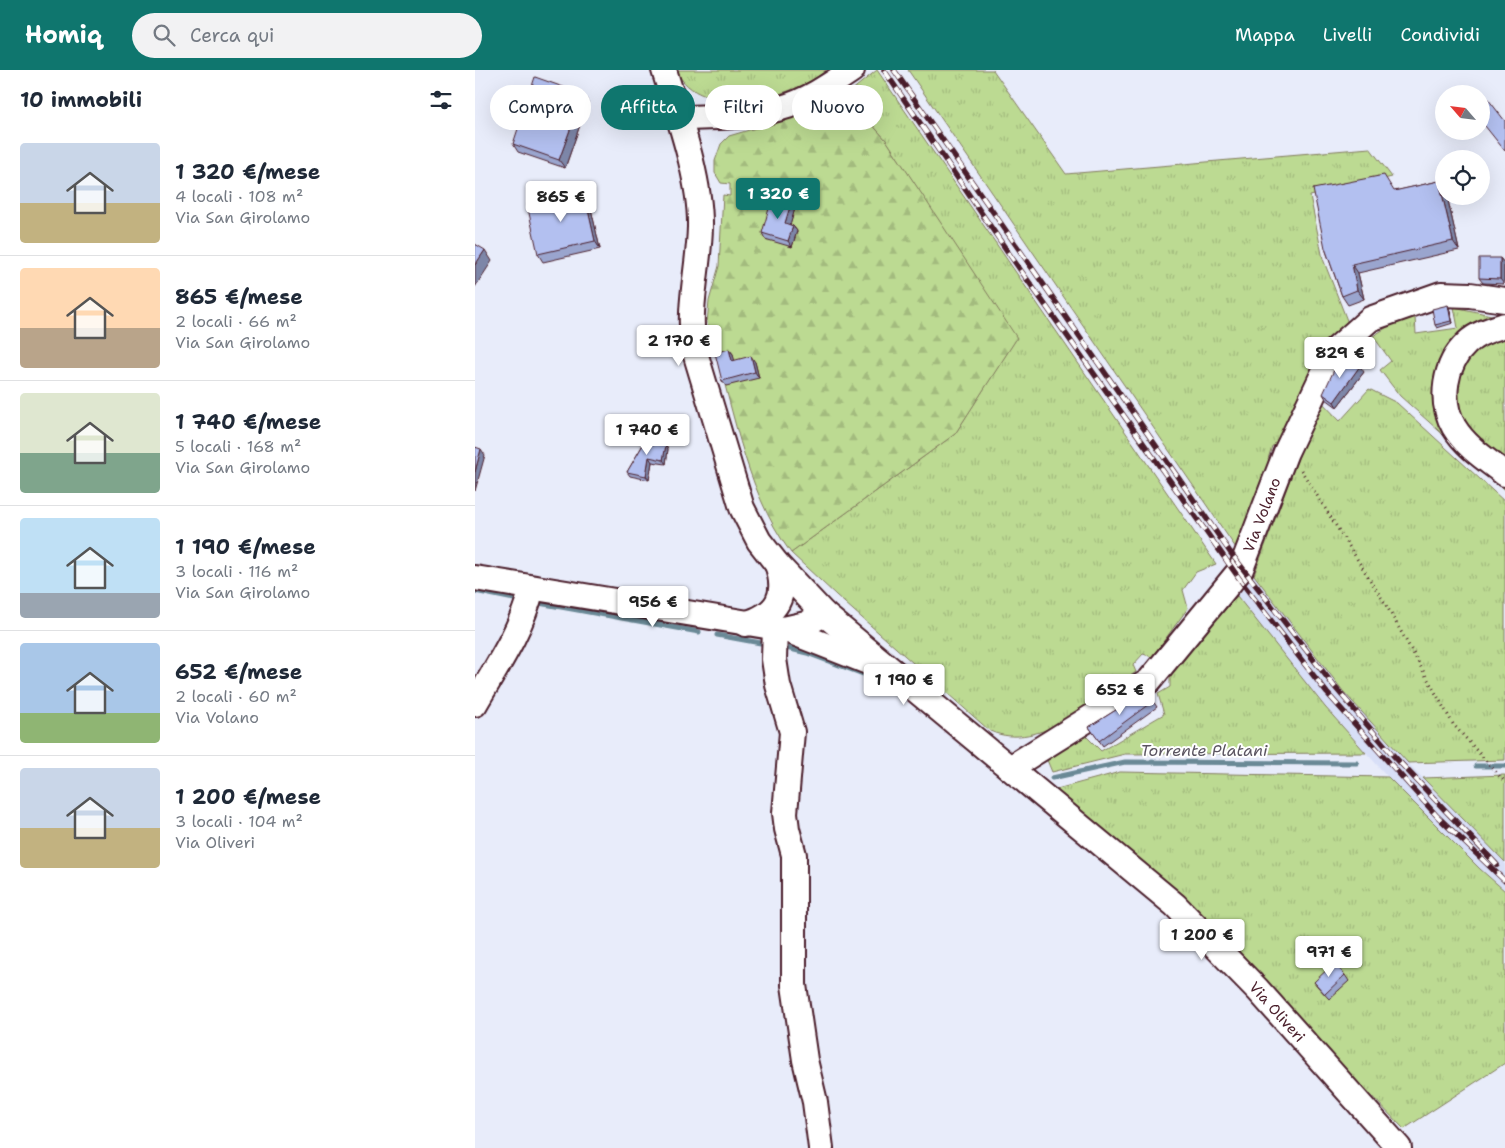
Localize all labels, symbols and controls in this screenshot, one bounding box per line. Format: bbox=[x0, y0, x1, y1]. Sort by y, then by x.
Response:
search box bbox=[132, 13, 482, 58]
text: Homiq bbox=[25, 19, 102, 51]
icon: search bbox=[150, 21, 178, 49]
text: Cerca qui bbox=[190, 23, 274, 48]
text: Mappa bbox=[1235, 23, 1295, 47]
text: Livelli bbox=[1323, 23, 1372, 47]
text: Condividi bbox=[1400, 23, 1480, 47]
chip: Compra bbox=[490, 85, 591, 130]
chip: Affitta bbox=[601, 85, 695, 130]
chip: Filtri bbox=[705, 85, 782, 130]
chip: Nuovo bbox=[792, 85, 883, 130]
north arrow bbox=[1435, 85, 1490, 140]
map controls bbox=[1435, 85, 1490, 205]
text: 10 immobili bbox=[20, 86, 142, 114]
icon: filters bbox=[427, 86, 455, 114]
button: locate bbox=[1435, 150, 1490, 205]
text: 1 320 €/mese bbox=[175, 158, 320, 186]
icon: home bbox=[60, 163, 120, 223]
pin: 1 320 € bbox=[732, 178, 824, 220]
pin: 865 € bbox=[526, 180, 596, 223]
text: 1 320 € bbox=[747, 183, 809, 204]
text: 4 locali · 108 m² bbox=[175, 186, 303, 207]
text: 865 € bbox=[537, 186, 585, 207]
text: Via San Girolamo bbox=[175, 207, 310, 228]
text: 865 €/mese bbox=[175, 283, 303, 311]
icon: home bbox=[60, 288, 120, 348]
text: 2 locali · 66 m² bbox=[175, 311, 297, 332]
pin: 2 170 € bbox=[633, 324, 725, 367]
text: 2 170 € bbox=[648, 330, 710, 351]
text: Via San Girolamo bbox=[175, 332, 310, 353]
pin: 829 € bbox=[1305, 336, 1375, 379]
text: 829 € bbox=[1315, 342, 1365, 363]
text: 1 740 €/mese bbox=[175, 408, 321, 436]
icon: home bbox=[60, 413, 120, 473]
pin: 1 740 € bbox=[601, 414, 693, 456]
text: 1 740 € bbox=[616, 419, 678, 440]
text: 5 locali · 168 m² bbox=[175, 436, 301, 457]
text: Via San Girolamo bbox=[175, 457, 310, 478]
street label: Via Volano bbox=[1239, 475, 1285, 555]
text: 1 190 €/mese bbox=[175, 533, 316, 561]
icon: home bbox=[60, 538, 120, 598]
text: 3 locali · 116 m² bbox=[175, 561, 298, 582]
text: Via San Girolamo bbox=[175, 582, 310, 603]
pin: 956 € bbox=[618, 586, 688, 628]
text: 956 € bbox=[628, 591, 678, 612]
text: 652 €/mese bbox=[175, 658, 302, 686]
icon: home bbox=[60, 663, 120, 723]
pin: 1 190 € bbox=[858, 664, 950, 706]
text: 1 190 € bbox=[875, 669, 933, 690]
pin: 652 € bbox=[1085, 674, 1155, 716]
text: 652 € bbox=[1096, 679, 1144, 700]
text: 2 locali · 60 m² bbox=[175, 686, 297, 707]
text: Via Volano bbox=[175, 707, 259, 728]
water label: Torrente Platani bbox=[1141, 740, 1268, 761]
text: 1 200 €/mese bbox=[175, 783, 321, 811]
icon: home bbox=[60, 788, 120, 848]
text: 3 locali · 104 m² bbox=[175, 811, 303, 832]
text: Via Oliveri bbox=[175, 832, 255, 853]
pin: 1 200 € bbox=[1156, 918, 1248, 961]
text: 1 200 € bbox=[1171, 924, 1233, 945]
pin: 971 € bbox=[1294, 936, 1364, 978]
text: 971 € bbox=[1306, 941, 1352, 962]
street label: Via Oliveri bbox=[1244, 977, 1310, 1047]

